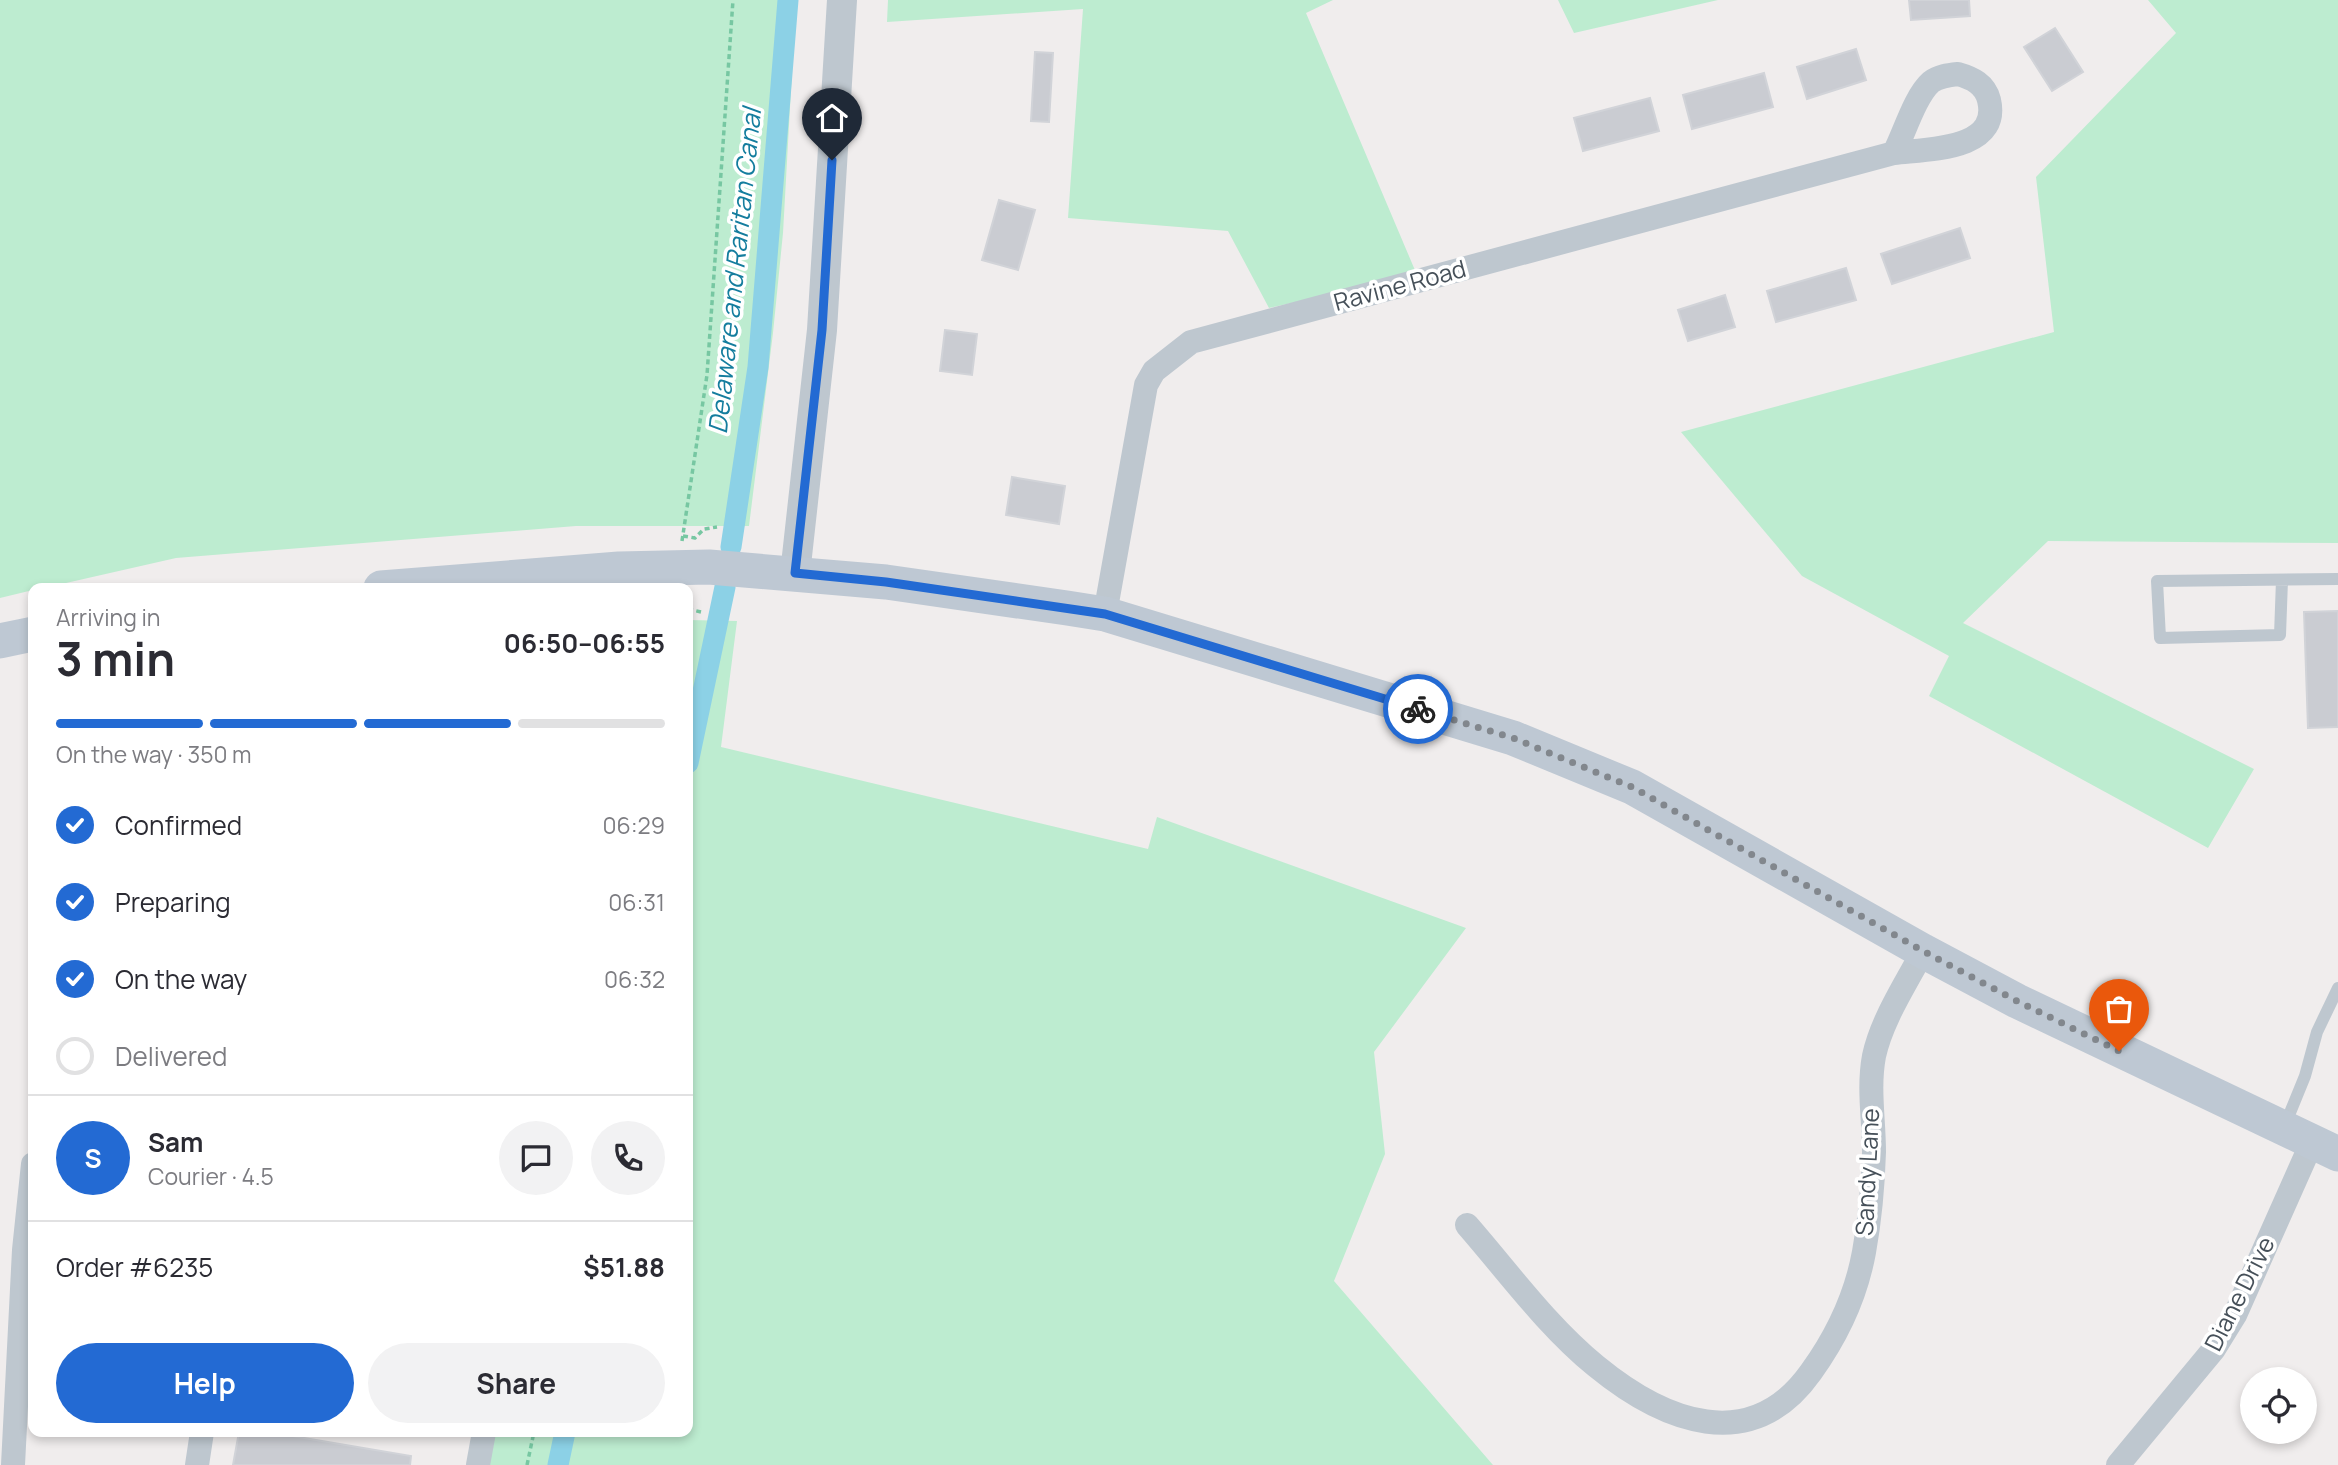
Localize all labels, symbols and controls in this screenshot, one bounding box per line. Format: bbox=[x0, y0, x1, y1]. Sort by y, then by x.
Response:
pin bbox=[802, 88, 862, 160]
icon: home bbox=[813, 99, 851, 137]
water label: Delaware and Raritan Canal bbox=[699, 104, 769, 435]
street label: Ravine Road bbox=[1330, 251, 1469, 318]
text: Arriving in bbox=[56, 601, 161, 633]
text: 06:50–06:55 bbox=[504, 625, 665, 661]
text: 3 min bbox=[56, 627, 175, 690]
courier bbox=[1383, 674, 1453, 744]
icon: bike bbox=[1399, 690, 1437, 728]
text: On the way · 350 m bbox=[56, 738, 252, 770]
icon: check bbox=[56, 806, 94, 844]
text: Confirmed bbox=[115, 807, 242, 843]
text: 06:29 bbox=[602, 809, 665, 841]
icon: check bbox=[56, 883, 94, 921]
text: Preparing bbox=[115, 884, 231, 920]
text: 06:31 bbox=[608, 886, 665, 918]
icon: check bbox=[56, 960, 94, 998]
text: On the way bbox=[115, 961, 247, 997]
text: 06:32 bbox=[604, 963, 665, 995]
pin bbox=[2089, 979, 2149, 1051]
icon: bag bbox=[2100, 990, 2138, 1028]
text: Delivered bbox=[115, 1038, 227, 1074]
street label: Sandy Lane bbox=[1847, 1107, 1886, 1237]
button: chat bbox=[499, 1121, 573, 1195]
button: phone bbox=[591, 1121, 665, 1195]
text: Sam bbox=[148, 1124, 203, 1160]
text: S bbox=[84, 1140, 102, 1176]
text: Courier · 4.5 bbox=[148, 1160, 274, 1192]
street label: Diane Drive bbox=[2196, 1231, 2282, 1356]
text: Order #6235 bbox=[56, 1249, 213, 1285]
text: $51.88 bbox=[583, 1249, 665, 1285]
button: Help bbox=[56, 1343, 354, 1423]
button: Share bbox=[368, 1343, 665, 1423]
map controls bbox=[2240, 1367, 2317, 1444]
button: locate bbox=[2240, 1367, 2317, 1444]

